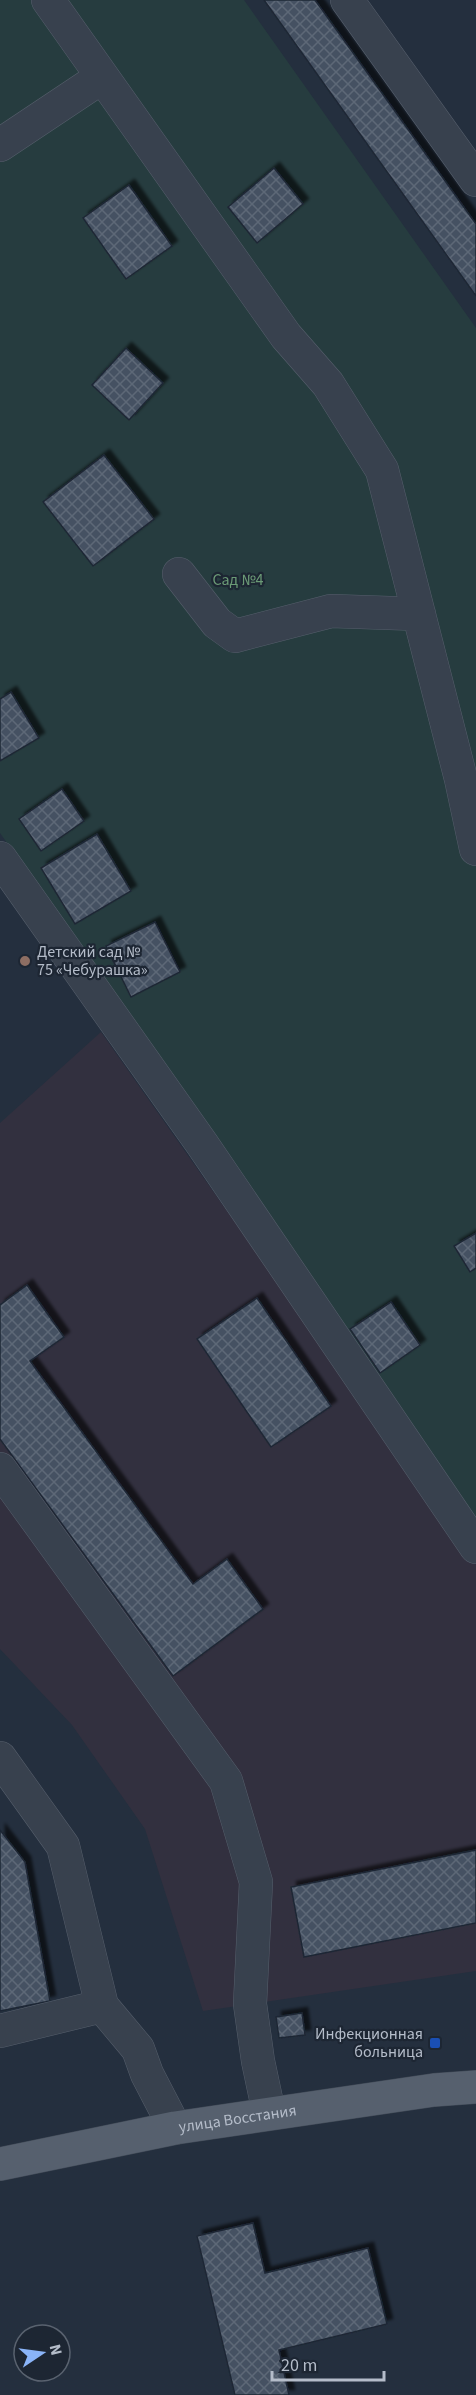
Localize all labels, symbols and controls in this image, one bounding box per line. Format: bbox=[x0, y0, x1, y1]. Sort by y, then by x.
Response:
park label: Сад №4 bbox=[212, 569, 264, 591]
place label: Детский сад № 75 «Чебурашка» bbox=[37, 941, 148, 981]
marker: Детский сад № 75 «Чебурашка» bbox=[18, 954, 32, 968]
place label: Инфекционная больница bbox=[315, 2023, 423, 2063]
marker: Инфекционная больница bbox=[428, 2036, 442, 2050]
street label: улица Восстания bbox=[177, 2099, 298, 2138]
north arrow bbox=[12, 2323, 72, 2383]
text: N bbox=[44, 2342, 68, 2358]
scale bar bbox=[272, 2344, 384, 2382]
text: 20 m bbox=[281, 2353, 317, 2378]

